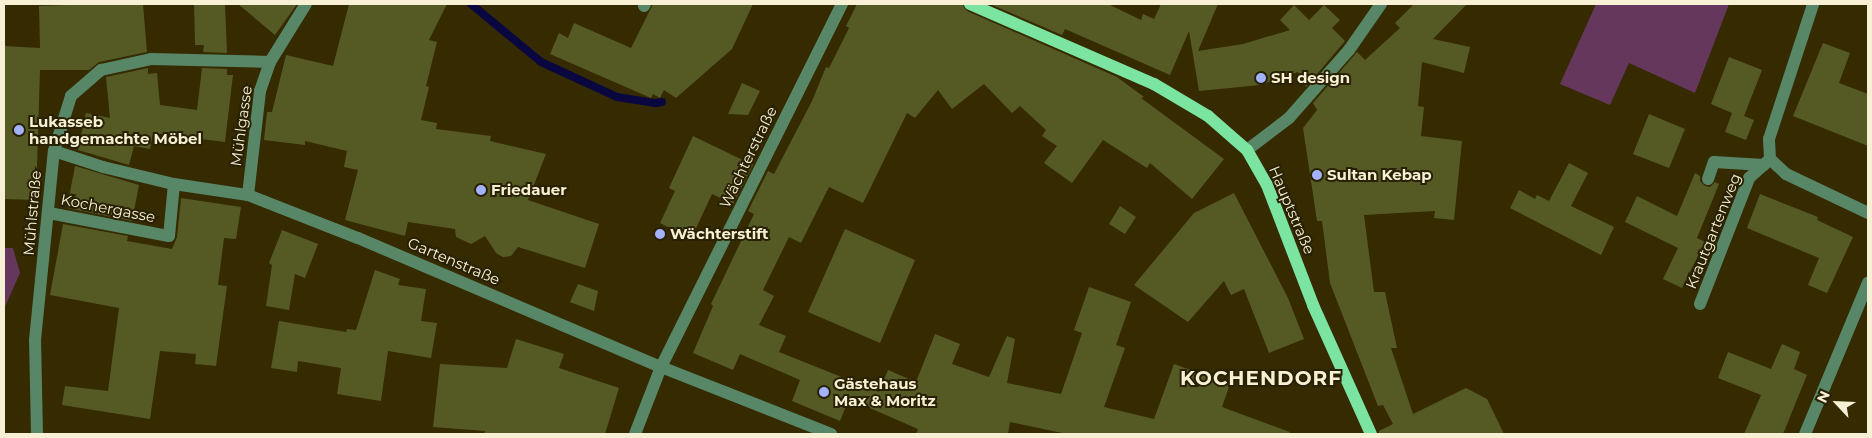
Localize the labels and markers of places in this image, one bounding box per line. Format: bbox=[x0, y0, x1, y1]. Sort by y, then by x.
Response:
place label: SH design bbox=[1271, 69, 1350, 87]
marker: SH design bbox=[1255, 72, 1267, 84]
place label: Lukasseb handgemachte Möbel bbox=[29, 112, 202, 147]
marker: Lukasseb handgemachte Möbel bbox=[13, 124, 25, 136]
place label: Sultan Kebap bbox=[1327, 166, 1432, 184]
marker: Sultan Kebap bbox=[1311, 169, 1323, 181]
place label: Friedauer bbox=[491, 181, 567, 199]
marker: Friedauer bbox=[475, 184, 487, 196]
place label: Wächterstift bbox=[670, 225, 769, 243]
marker: Wächterstift bbox=[654, 228, 666, 240]
place label: Gästehaus Max & Moritz bbox=[834, 374, 936, 409]
marker: Gästehaus Max & Moritz bbox=[818, 386, 830, 398]

